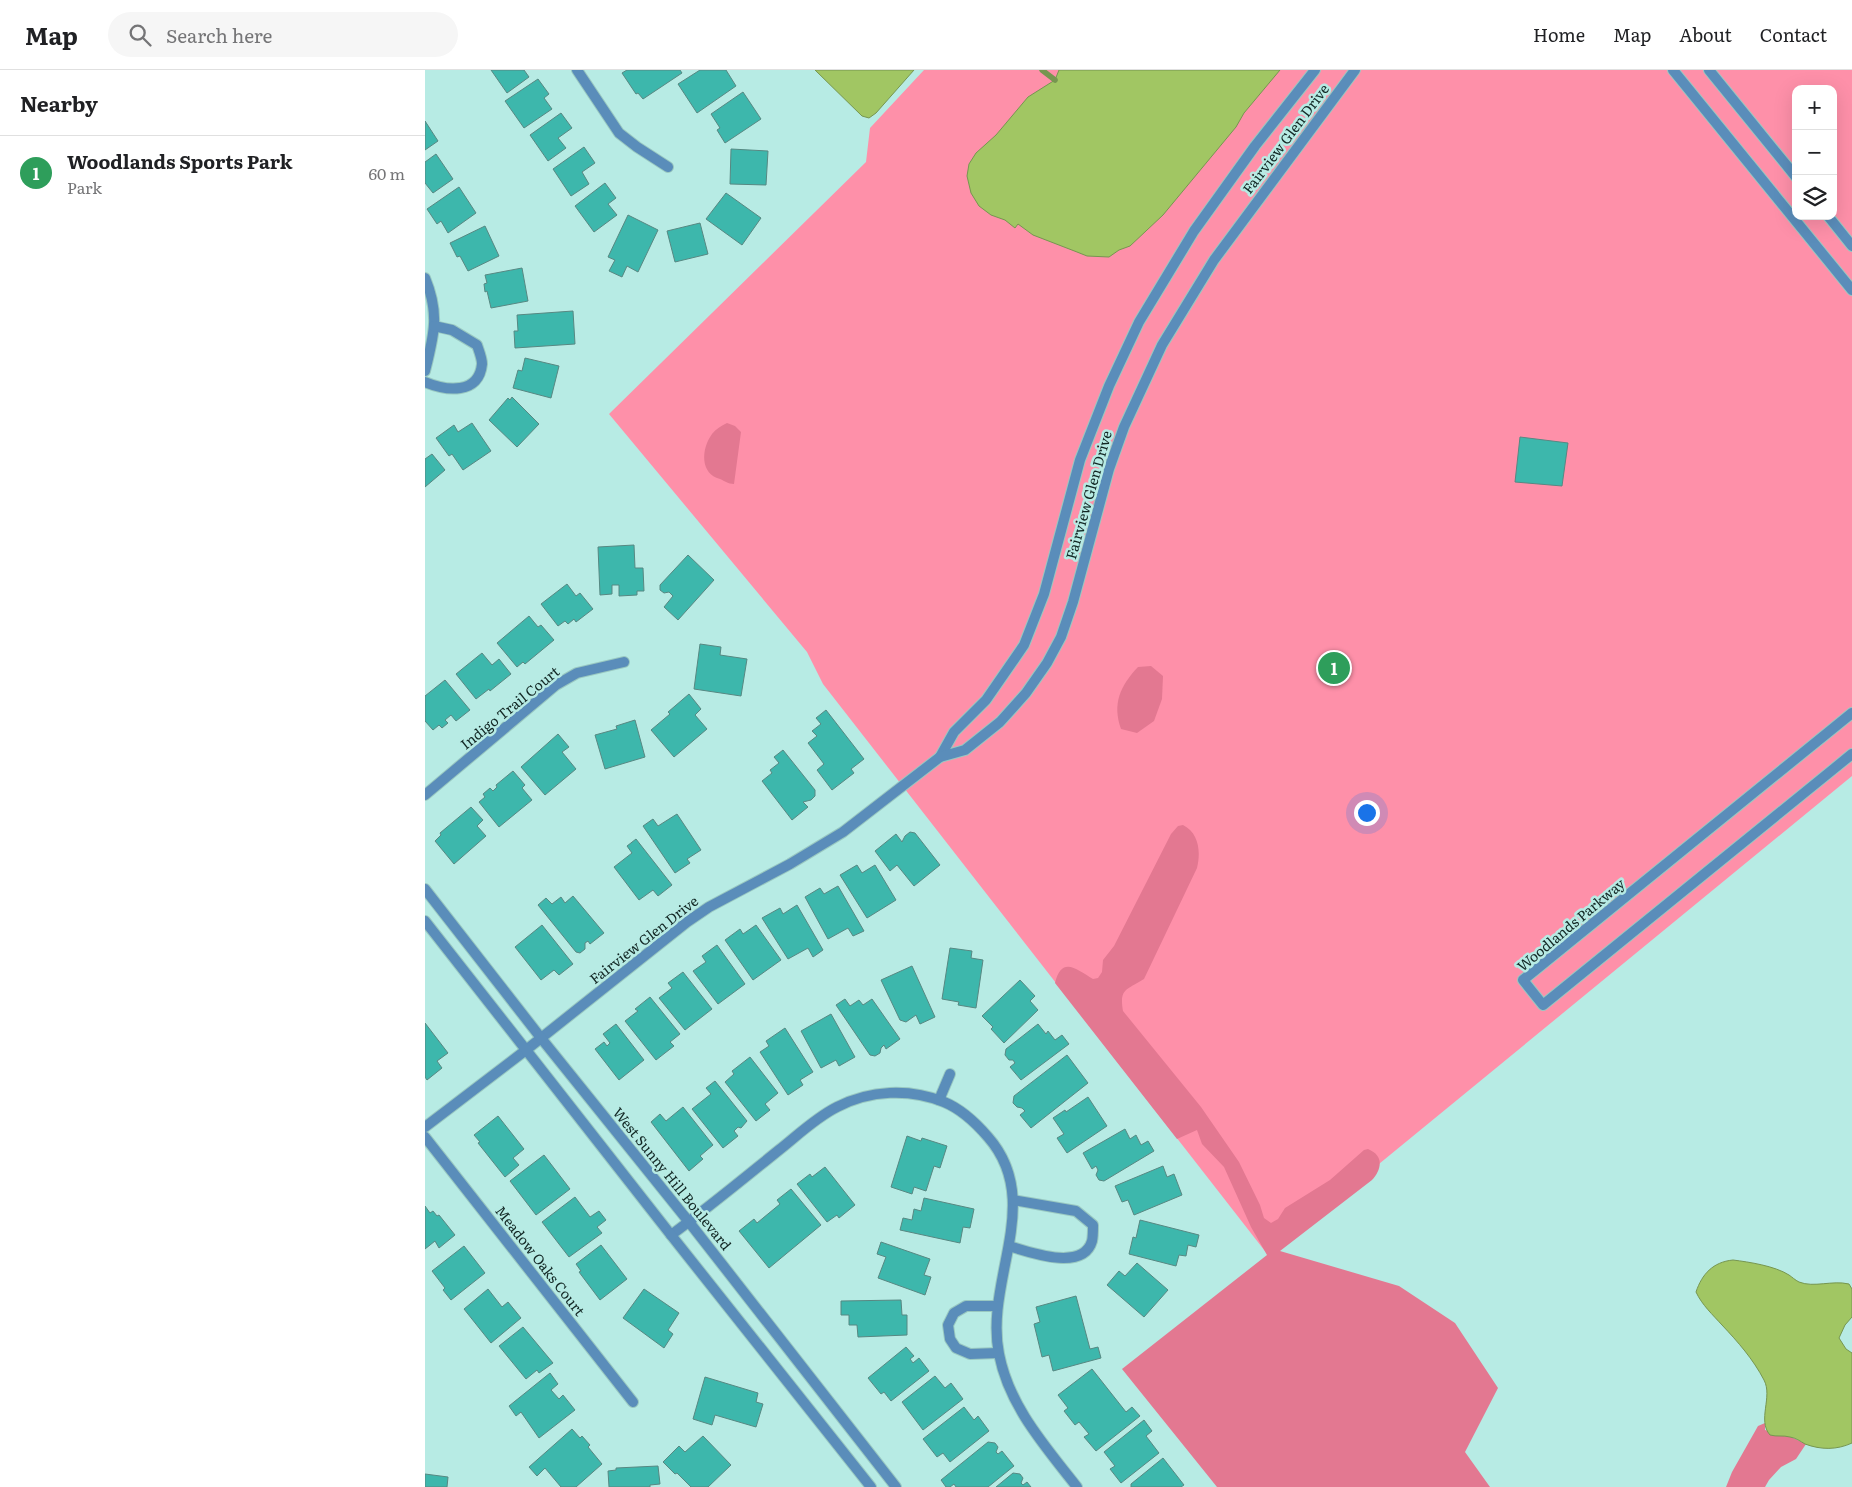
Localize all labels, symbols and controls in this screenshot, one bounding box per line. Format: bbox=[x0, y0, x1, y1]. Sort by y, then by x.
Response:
search box bbox=[108, 12, 458, 57]
text: Map bbox=[25, 17, 78, 52]
icon: search bbox=[126, 21, 154, 49]
text: Search here bbox=[166, 21, 272, 49]
text: Home bbox=[1533, 21, 1585, 48]
text: Map bbox=[1613, 21, 1651, 48]
text: About bbox=[1679, 21, 1732, 48]
text: Contact bbox=[1760, 21, 1827, 48]
street label: Fairview Glen Drive bbox=[1237, 79, 1333, 197]
map controls bbox=[1792, 85, 1837, 220]
button: + bbox=[1792, 85, 1837, 130]
text: Nearby bbox=[20, 87, 98, 118]
button: − bbox=[1792, 130, 1837, 175]
text: Woodlands Sports Park bbox=[67, 147, 293, 175]
text: 1 bbox=[33, 161, 39, 185]
text: 60 m bbox=[368, 161, 405, 185]
text: Park bbox=[67, 175, 102, 199]
button: layers bbox=[1792, 175, 1837, 220]
street label: Fairview Glen Drive bbox=[1060, 428, 1116, 561]
pin: 1 bbox=[1318, 649, 1350, 687]
street label: Indigo Trail Court bbox=[456, 661, 563, 753]
your location bbox=[1354, 800, 1380, 826]
street label: Woodlands Parkway bbox=[1512, 873, 1629, 975]
street label: Fairview Glen Drive bbox=[585, 890, 702, 988]
street label: West Sunny Hill Boulevard bbox=[609, 1103, 737, 1254]
street label: Meadow Oaks Court bbox=[491, 1201, 590, 1320]

